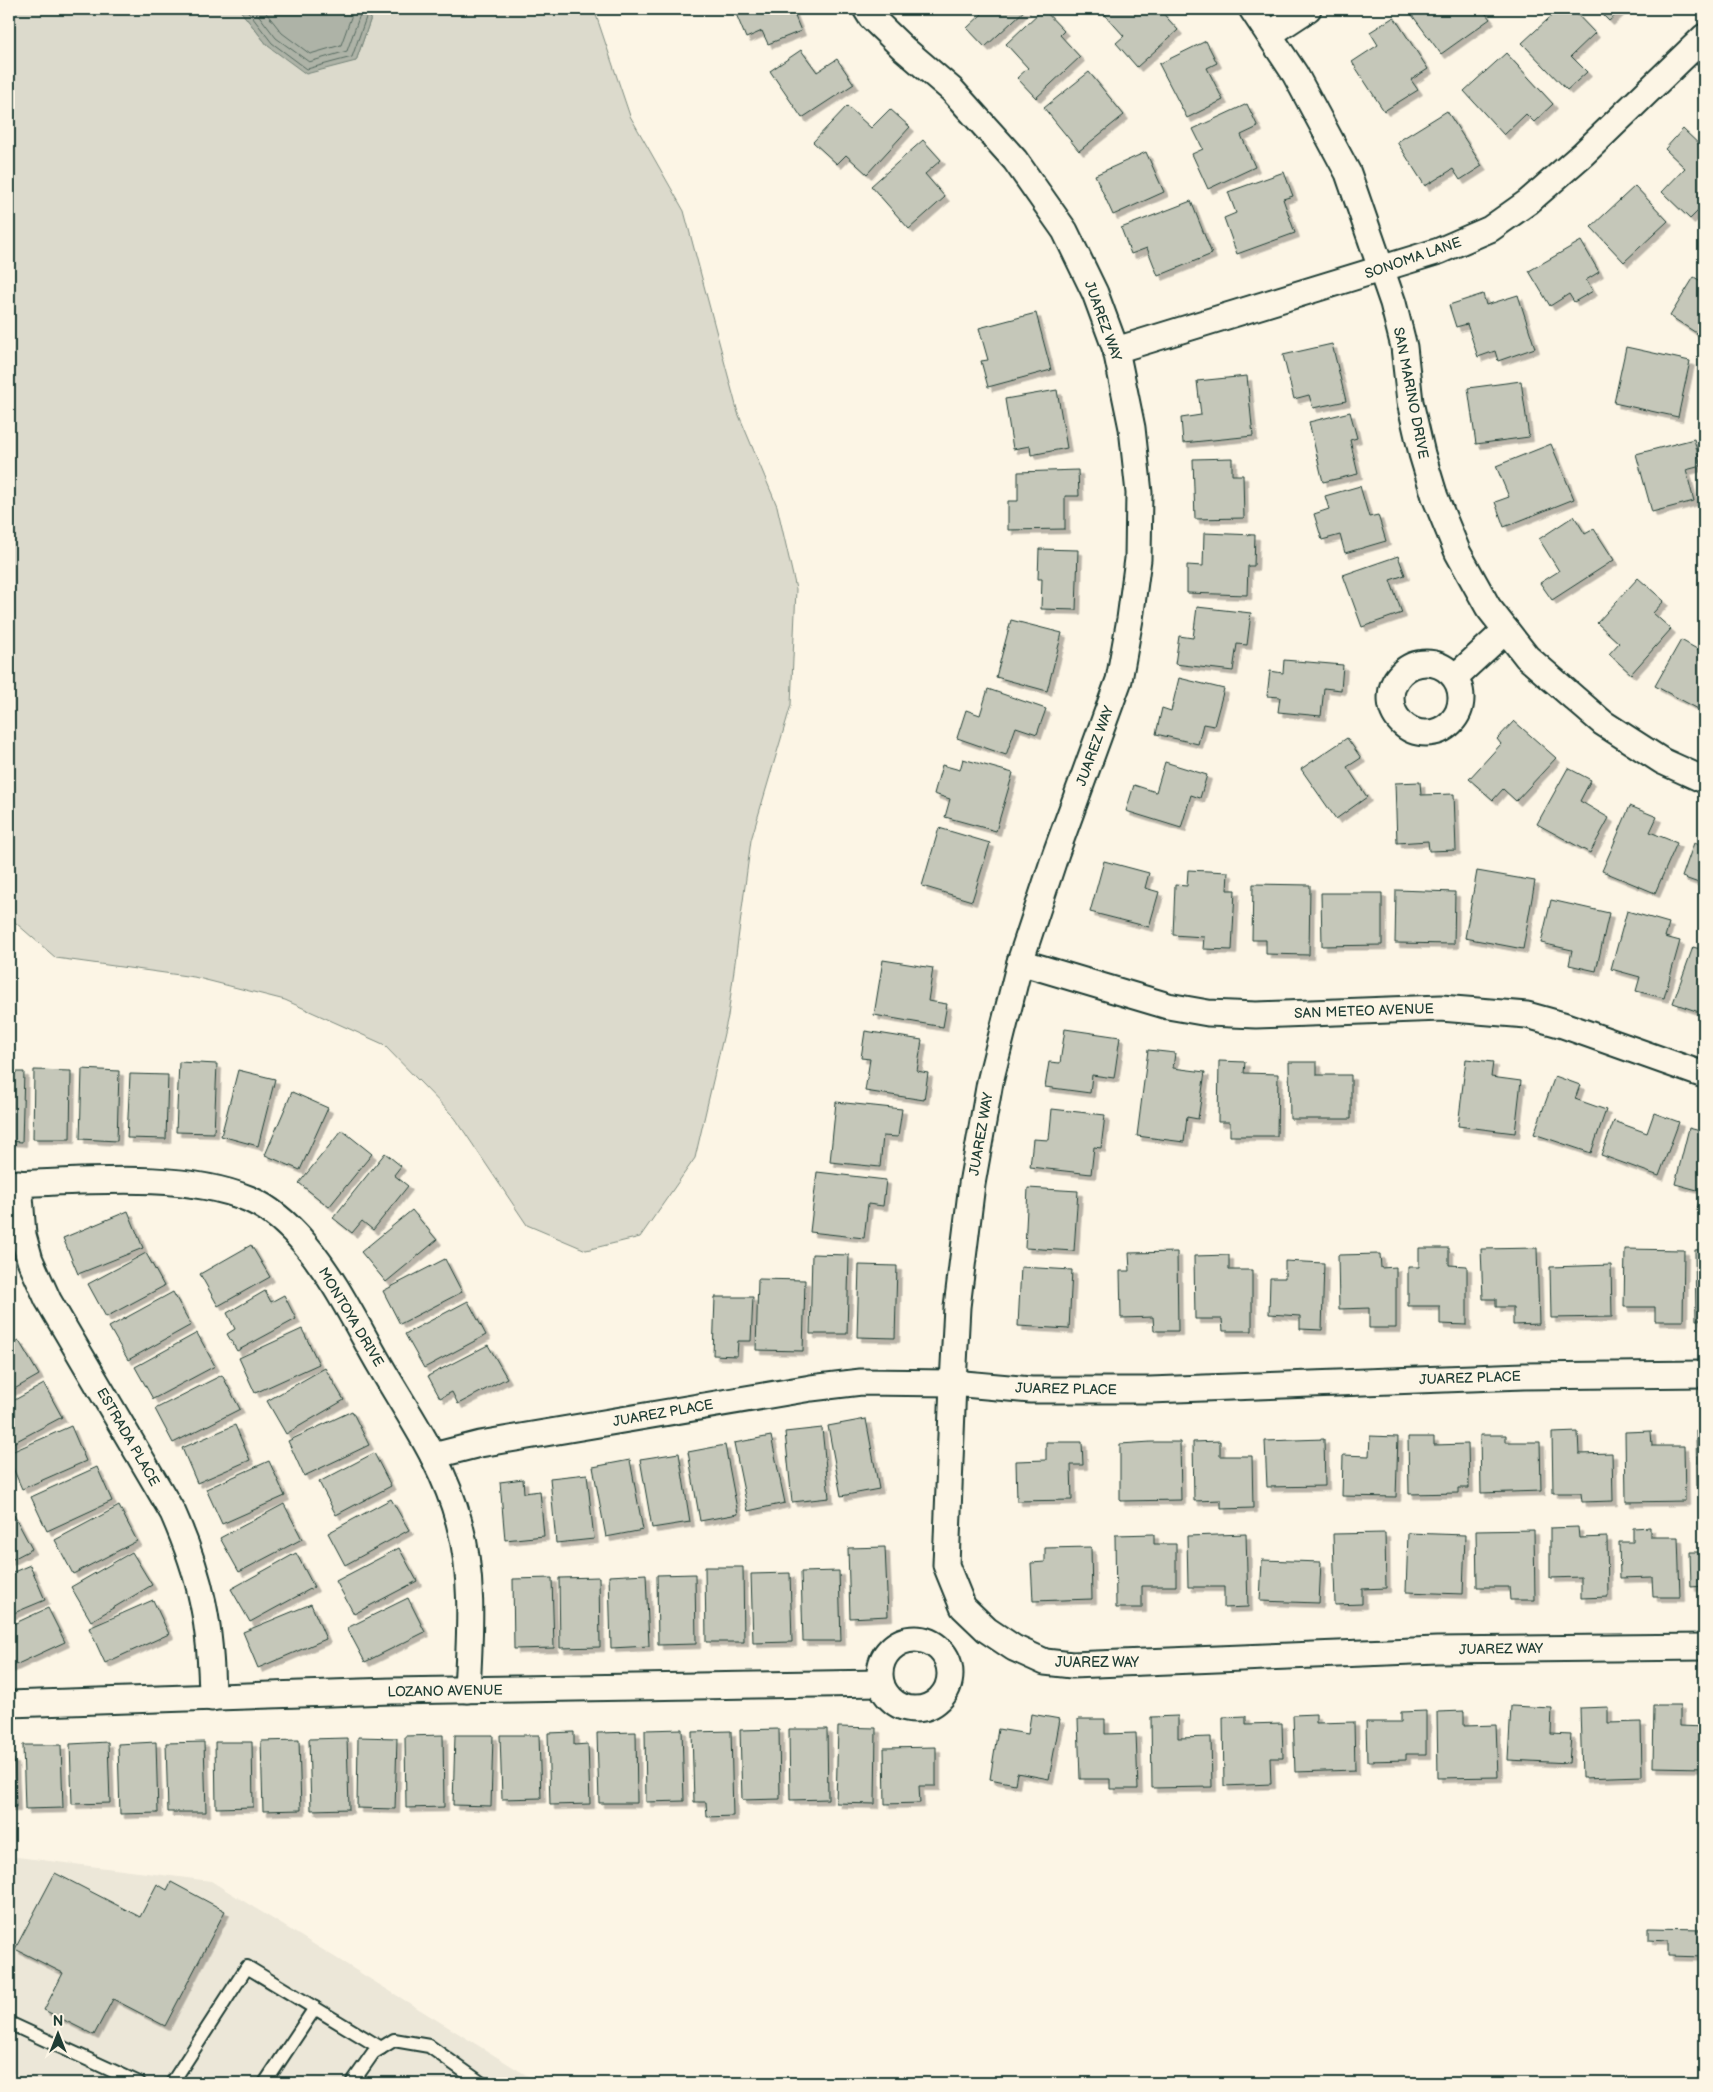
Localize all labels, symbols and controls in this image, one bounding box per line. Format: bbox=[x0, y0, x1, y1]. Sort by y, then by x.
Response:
street label: SONOMA LANE bbox=[1362, 234, 1464, 282]
street label: JUAREZ WAY bbox=[1081, 279, 1126, 364]
street label: SAN MARINO DRIVE bbox=[1390, 326, 1432, 460]
street label: JUAREZ WAY bbox=[1073, 703, 1118, 788]
street label: SAN METEO AVENUE bbox=[1294, 1000, 1434, 1022]
street label: JUAREZ WAY bbox=[965, 1090, 997, 1177]
street label: MONTOYA DRIVE bbox=[315, 1264, 387, 1370]
street label: JUAREZ PLACE bbox=[1419, 1368, 1521, 1388]
street label: JUAREZ PLACE bbox=[1015, 1380, 1117, 1398]
street label: ESTRADA PLACE bbox=[93, 1385, 163, 1489]
street label: JUAREZ PLACE bbox=[611, 1396, 715, 1430]
street label: JUAREZ WAY bbox=[1459, 1640, 1544, 1658]
street label: JUAREZ WAY bbox=[1055, 1654, 1140, 1671]
street label: LOZANO AVENUE bbox=[387, 1681, 503, 1701]
north arrow bbox=[32, 2010, 82, 2060]
text: N bbox=[53, 2013, 63, 2030]

